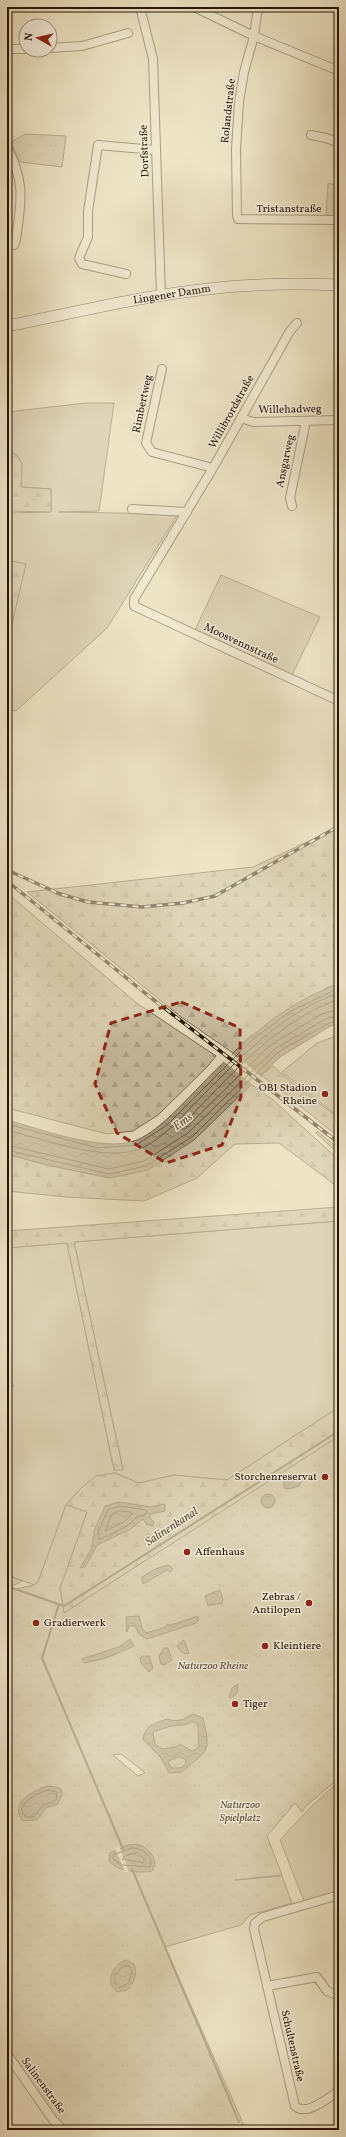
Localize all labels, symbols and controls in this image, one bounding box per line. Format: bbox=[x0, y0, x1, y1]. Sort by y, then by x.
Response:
north arrow bbox=[18, 18, 58, 58]
text: N bbox=[22, 32, 38, 42]
street label: Rolandstraße bbox=[218, 78, 240, 144]
street label: Dorfstraße bbox=[137, 124, 153, 178]
street label: Tristanstraße bbox=[257, 202, 321, 217]
street label: Lingener Damm bbox=[132, 281, 212, 309]
street label: Rimbertweg bbox=[129, 373, 157, 435]
street label: Willibrordstraße bbox=[206, 373, 258, 451]
street label: Willehadweg bbox=[258, 402, 322, 418]
street label: Ansgarweg bbox=[273, 433, 299, 489]
street label: Moosvennstraße bbox=[201, 620, 281, 668]
place label: OBI Stadion Rheine bbox=[259, 1081, 317, 1109]
marker: OBI Stadion Rheine bbox=[320, 1089, 330, 1099]
water label: Ems bbox=[170, 1109, 197, 1135]
place label: Storchenreservat bbox=[234, 1470, 317, 1485]
marker: Storchenreservat bbox=[320, 1472, 330, 1482]
water label: Salinenkanal bbox=[142, 1504, 202, 1550]
place label: Affenhaus bbox=[195, 1545, 245, 1560]
marker: Affenhaus bbox=[182, 1547, 192, 1557]
place label: Zebras / Antilopen bbox=[252, 1590, 301, 1618]
marker: Zebras / Antilopen bbox=[304, 1598, 314, 1608]
place label: Gradierwerk bbox=[44, 1616, 106, 1631]
marker: Gradierwerk bbox=[31, 1618, 41, 1628]
place label: Kleintiere bbox=[273, 1639, 321, 1654]
marker: Kleintiere bbox=[260, 1641, 270, 1651]
park label: Naturzoo Rheine bbox=[178, 1659, 248, 1674]
place label: Tiger bbox=[243, 1697, 268, 1712]
marker: Tiger bbox=[230, 1699, 240, 1709]
park label: Naturzoo Spielplatz bbox=[220, 1798, 261, 1826]
street label: Schultenstraße bbox=[277, 2009, 307, 2083]
street label: Salinenstraße bbox=[17, 2055, 69, 2117]

